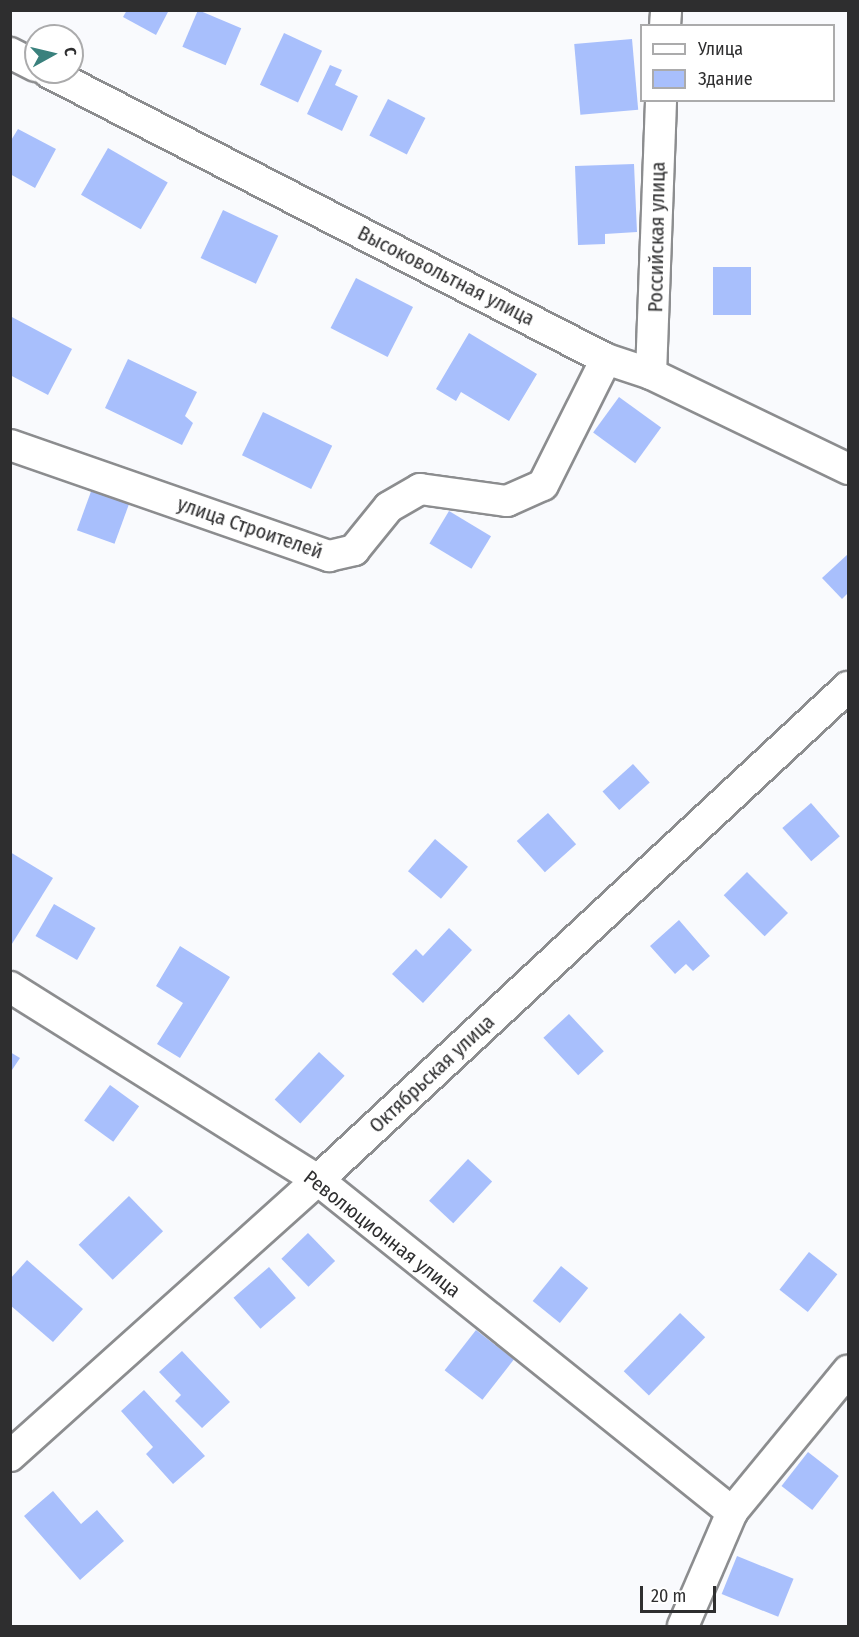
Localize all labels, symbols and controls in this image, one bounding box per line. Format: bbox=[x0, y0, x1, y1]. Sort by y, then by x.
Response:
north arrow bbox=[24, 24, 84, 84]
legend bbox=[640, 24, 835, 102]
text: Улица bbox=[698, 38, 743, 60]
text: С bbox=[60, 46, 80, 57]
text: Здание bbox=[698, 68, 753, 90]
street label: Российская улица bbox=[644, 161, 670, 313]
street label: Высоковольтная улица bbox=[354, 221, 538, 331]
street label: улица Строителей bbox=[174, 492, 326, 564]
street label: Октябрьская улица bbox=[365, 1010, 499, 1138]
street label: Революционная улица bbox=[299, 1165, 465, 1303]
scale bar bbox=[643, 1574, 720, 1612]
text: 20 m bbox=[651, 1585, 686, 1607]

